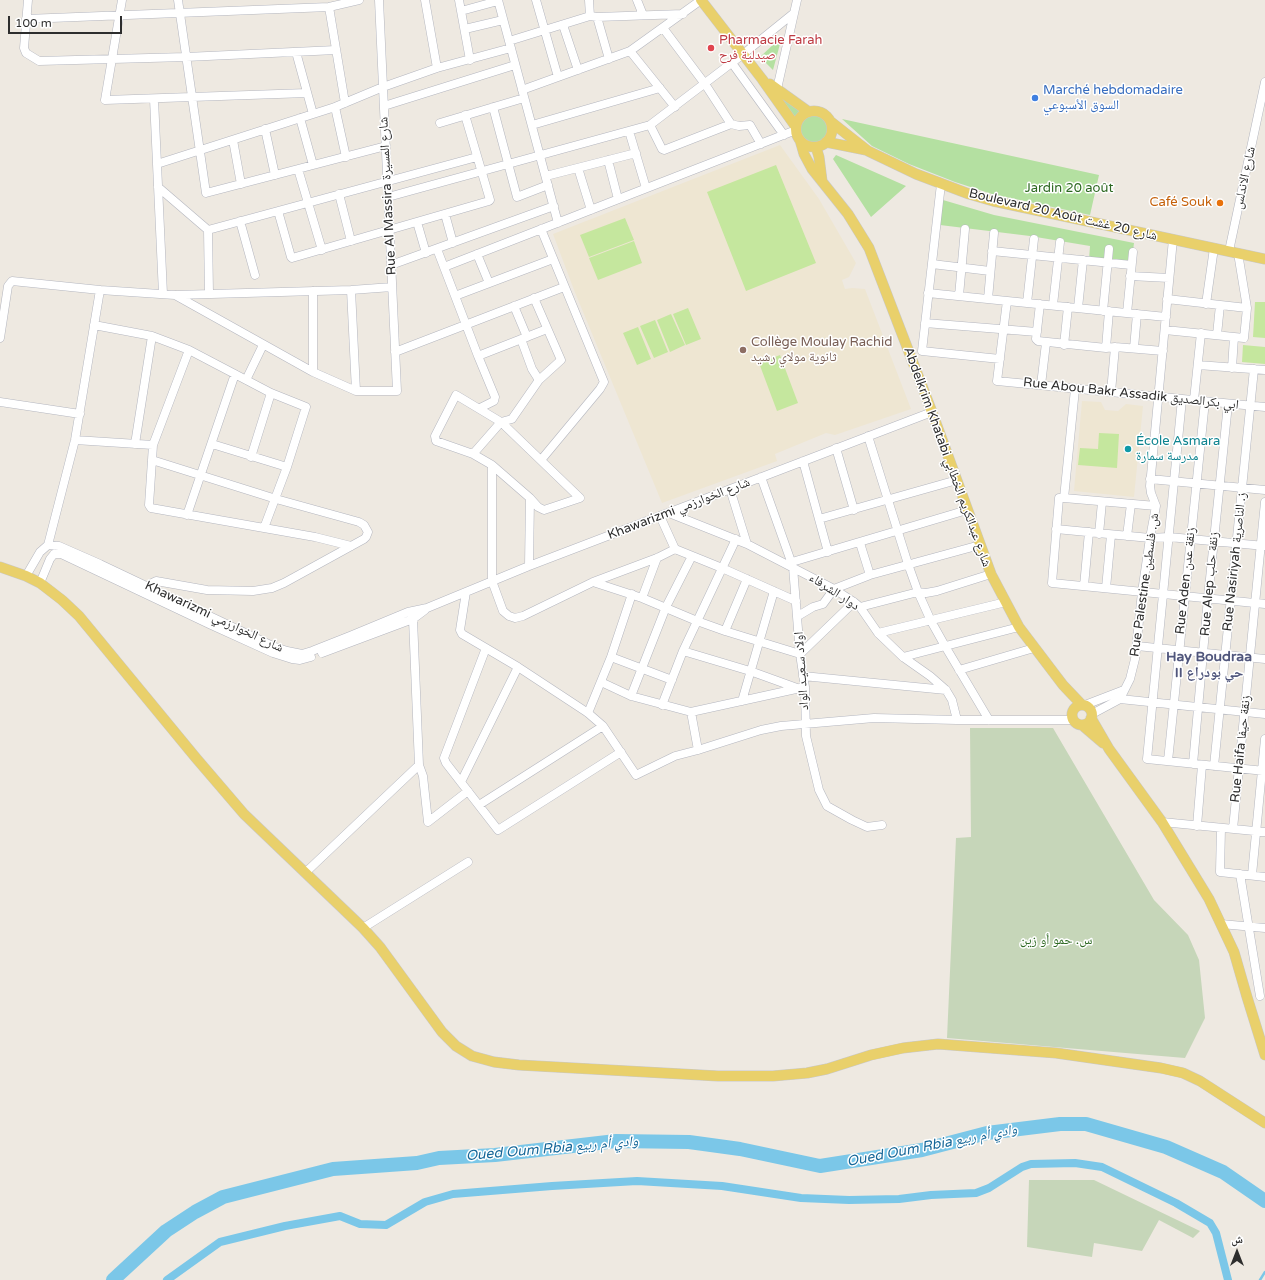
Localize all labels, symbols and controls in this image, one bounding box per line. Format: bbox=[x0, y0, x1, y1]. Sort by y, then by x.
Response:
scale bar bbox=[10, 8, 124, 34]
text: 100 m bbox=[15, 16, 52, 30]
place label: Pharmacie Farah صيدلية فرح bbox=[719, 33, 822, 64]
marker: Pharmacie Farah صيدلية فرح bbox=[706, 43, 716, 53]
place label: Marché hebdomadaire السوق الأسبوعي bbox=[1043, 83, 1183, 114]
marker: Marché hebdomadaire السوق الأسبوعي bbox=[1030, 93, 1040, 103]
street label: Rue Al Massira شارع المسيرة bbox=[376, 116, 400, 276]
street label: شارع الاندلس bbox=[1231, 145, 1259, 211]
park label: Jardin 20 août bbox=[1025, 181, 1113, 197]
street label: Boulevard 20 Août شارع 20 غشت bbox=[967, 186, 1159, 244]
place label: Café Souk bbox=[1150, 195, 1212, 211]
marker: Café Souk bbox=[1215, 198, 1225, 208]
place label: Collège Moulay Rachid ثانوية مولاي رشيد bbox=[751, 335, 892, 366]
marker: Collège Moulay Rachid ثانوية مولاي رشيد bbox=[738, 345, 748, 355]
street label: Abdelkrim Khatabi شارع عبدالكريم الخطابي bbox=[900, 345, 994, 569]
street label: Rue Abou Bakr Assadik ابي بكرالصديق bbox=[1022, 375, 1240, 413]
place label: École Asmara مدرسة سمارة bbox=[1136, 434, 1220, 465]
marker: École Asmara مدرسة سمارة bbox=[1123, 444, 1133, 454]
street label: Khawarizmi شارع الخوارزمي bbox=[606, 475, 752, 543]
street label: Rue Nasiriyah ز. الناصرية bbox=[1220, 492, 1250, 632]
street label: Rue Palestine ش. فلسطين bbox=[1127, 512, 1163, 658]
street label: Rue Aden زنقة عدن bbox=[1173, 527, 1199, 635]
street label: Rue Alep زنقة حلب bbox=[1198, 531, 1222, 637]
street label: دوار الشرفاء bbox=[806, 570, 862, 614]
street label: Khawarizmi شارع الخوارزمي bbox=[142, 578, 286, 656]
street label: اولاد سـعيـد الواد bbox=[791, 631, 813, 711]
district label: Hay Boudraa II حي بودراع bbox=[1166, 649, 1252, 682]
street label: Rue Haifa زنقة حيفا bbox=[1228, 695, 1254, 803]
park label: س. حمو أو زين bbox=[1020, 933, 1092, 949]
water label: Oued Oum Rbia وادي أم ربيع bbox=[845, 1121, 1019, 1171]
water label: Oued Oum Rbia وادي أم ربيع bbox=[465, 1133, 639, 1165]
north arrow bbox=[1217, 1232, 1257, 1272]
text: ش bbox=[1231, 1233, 1243, 1246]

